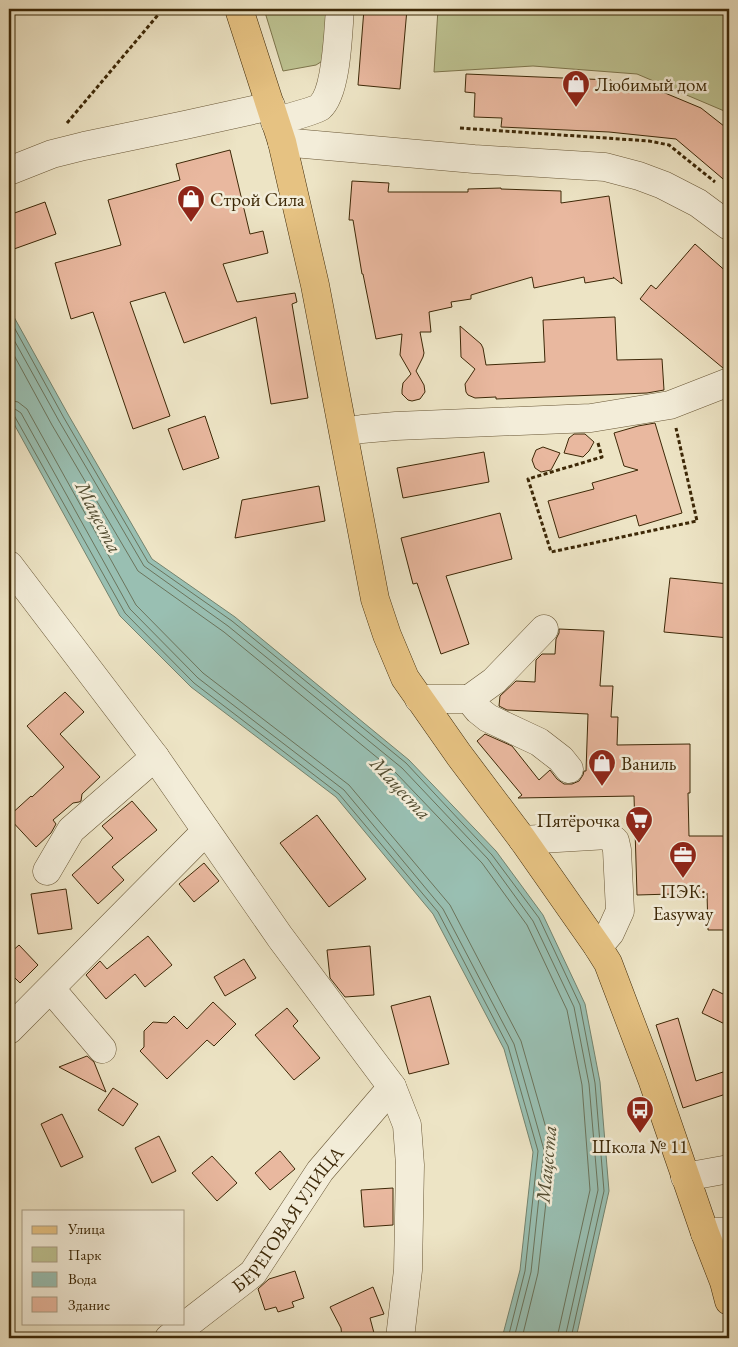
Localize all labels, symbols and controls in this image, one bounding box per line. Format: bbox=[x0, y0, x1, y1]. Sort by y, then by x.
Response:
shop icon: Любимый дом bbox=[561, 69, 591, 108]
place label: Любимый дом bbox=[595, 72, 707, 97]
shop icon: Строй Сила bbox=[176, 184, 206, 223]
place label: Строй Сила bbox=[210, 187, 305, 212]
water label: Мацеста bbox=[69, 476, 128, 558]
shop icon: Ваниль bbox=[587, 748, 617, 787]
water label: Мацеста bbox=[364, 750, 437, 825]
place label: Ваниль bbox=[621, 751, 677, 776]
supermarket icon: Пятёрочка bbox=[624, 805, 654, 844]
place label: Пятёрочка bbox=[536, 808, 620, 833]
office icon: ПЭК: Easyway bbox=[668, 840, 698, 879]
place label: ПЭК: Easyway bbox=[653, 879, 714, 926]
bus stop icon: Школа № 11 bbox=[625, 1095, 655, 1134]
water label: Мацеста bbox=[530, 1124, 562, 1205]
place label: Школа № 11 bbox=[592, 1134, 688, 1159]
street label: БЕРЕГОВАЯ УЛИЦА bbox=[226, 1140, 349, 1298]
legend bbox=[22, 1210, 185, 1324]
text: Улица bbox=[67, 1219, 105, 1238]
text: Парк bbox=[68, 1245, 101, 1264]
text: Вода bbox=[68, 1269, 97, 1288]
text: Здание bbox=[68, 1295, 110, 1314]

